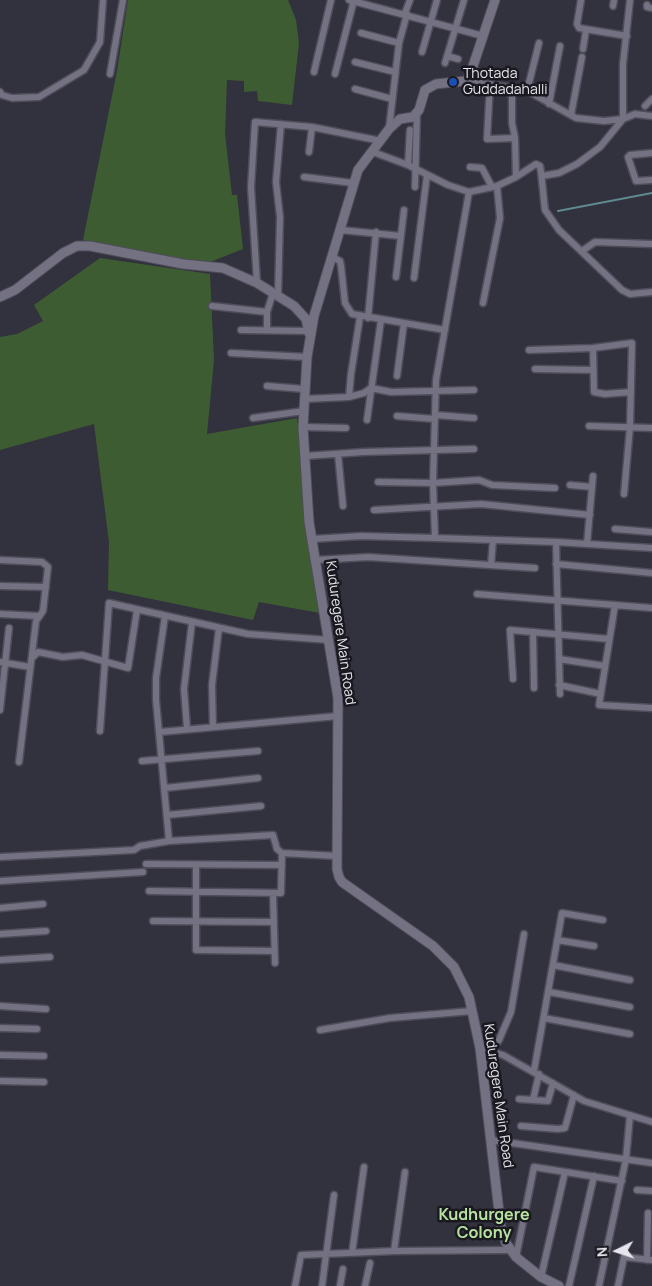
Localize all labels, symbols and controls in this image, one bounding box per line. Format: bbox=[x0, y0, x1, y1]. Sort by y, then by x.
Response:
place label: Thotada Guddadahalli bbox=[463, 66, 548, 98]
marker: Thotada Guddadahalli bbox=[447, 76, 459, 88]
street label: Kuduregere Main Road bbox=[322, 560, 358, 706]
street label: Kuduregere Main Road bbox=[480, 1023, 516, 1169]
district label: Kudhurgere Colony bbox=[438, 1206, 530, 1244]
north arrow bbox=[592, 1226, 642, 1276]
text: N bbox=[592, 1246, 611, 1258]

